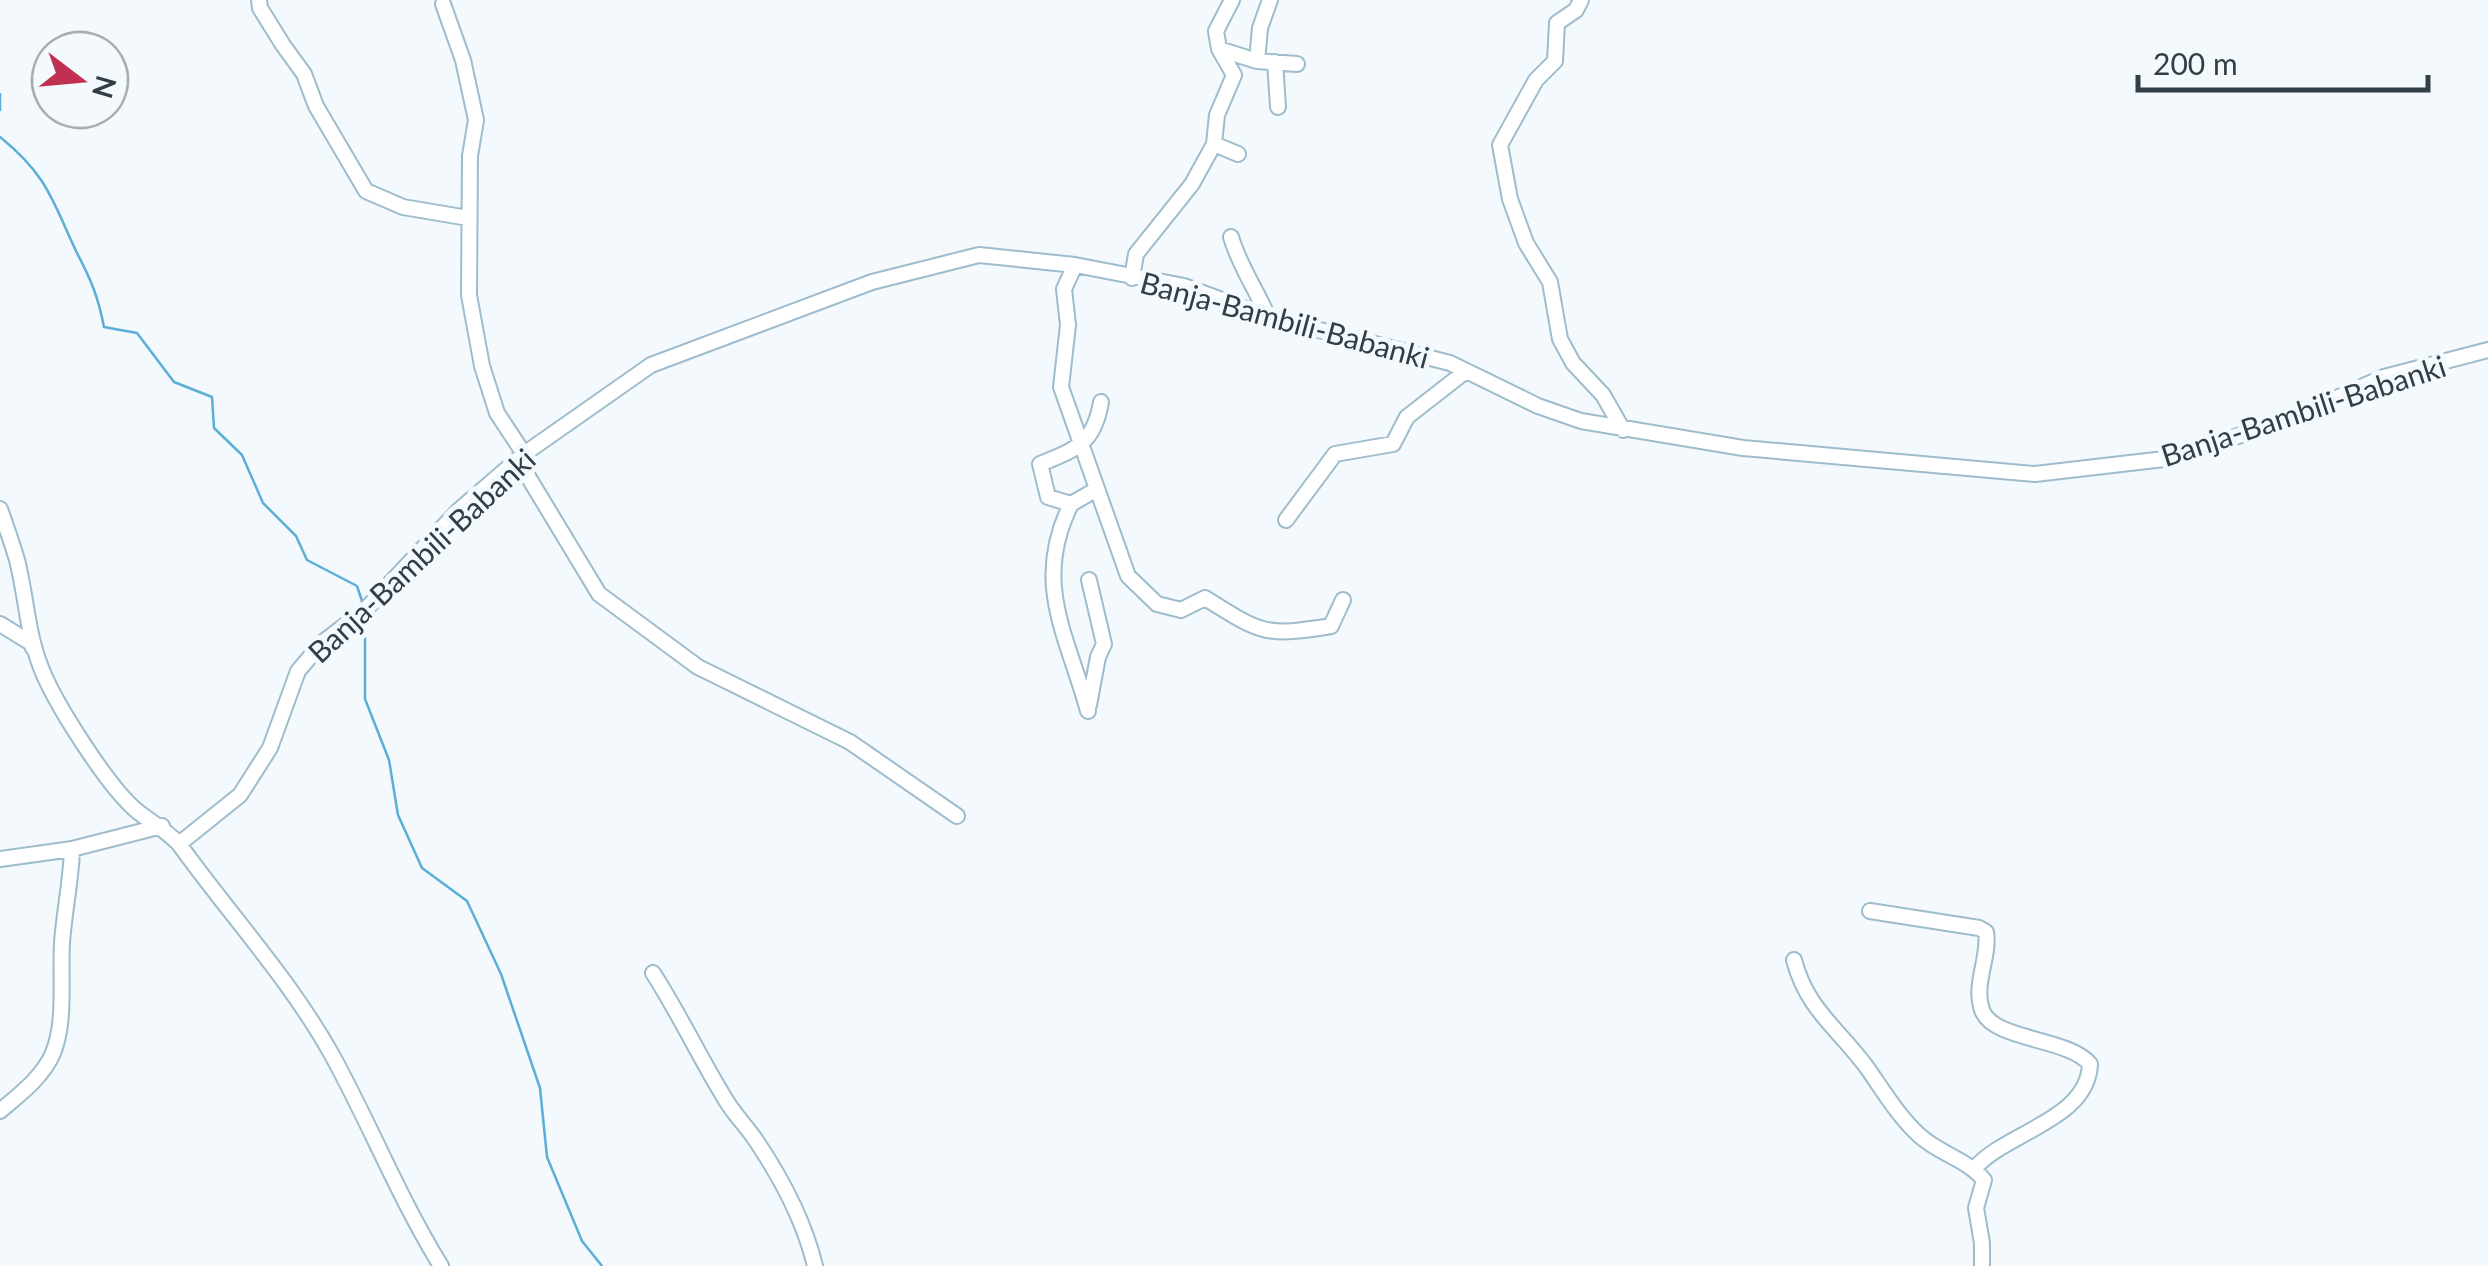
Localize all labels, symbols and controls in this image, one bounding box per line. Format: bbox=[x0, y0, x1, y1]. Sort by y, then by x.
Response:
north arrow bbox=[30, 30, 130, 130]
scale bar bbox=[2138, 30, 2428, 92]
text: 200 m bbox=[2153, 45, 2238, 81]
text: N bbox=[86, 72, 124, 102]
street label: Banja-Bambili-Babanki bbox=[1137, 263, 1433, 375]
street label: Banja-Bambili-Babanki bbox=[2156, 347, 2450, 473]
street label: Banja-Bambili-Babanki bbox=[300, 440, 542, 670]

